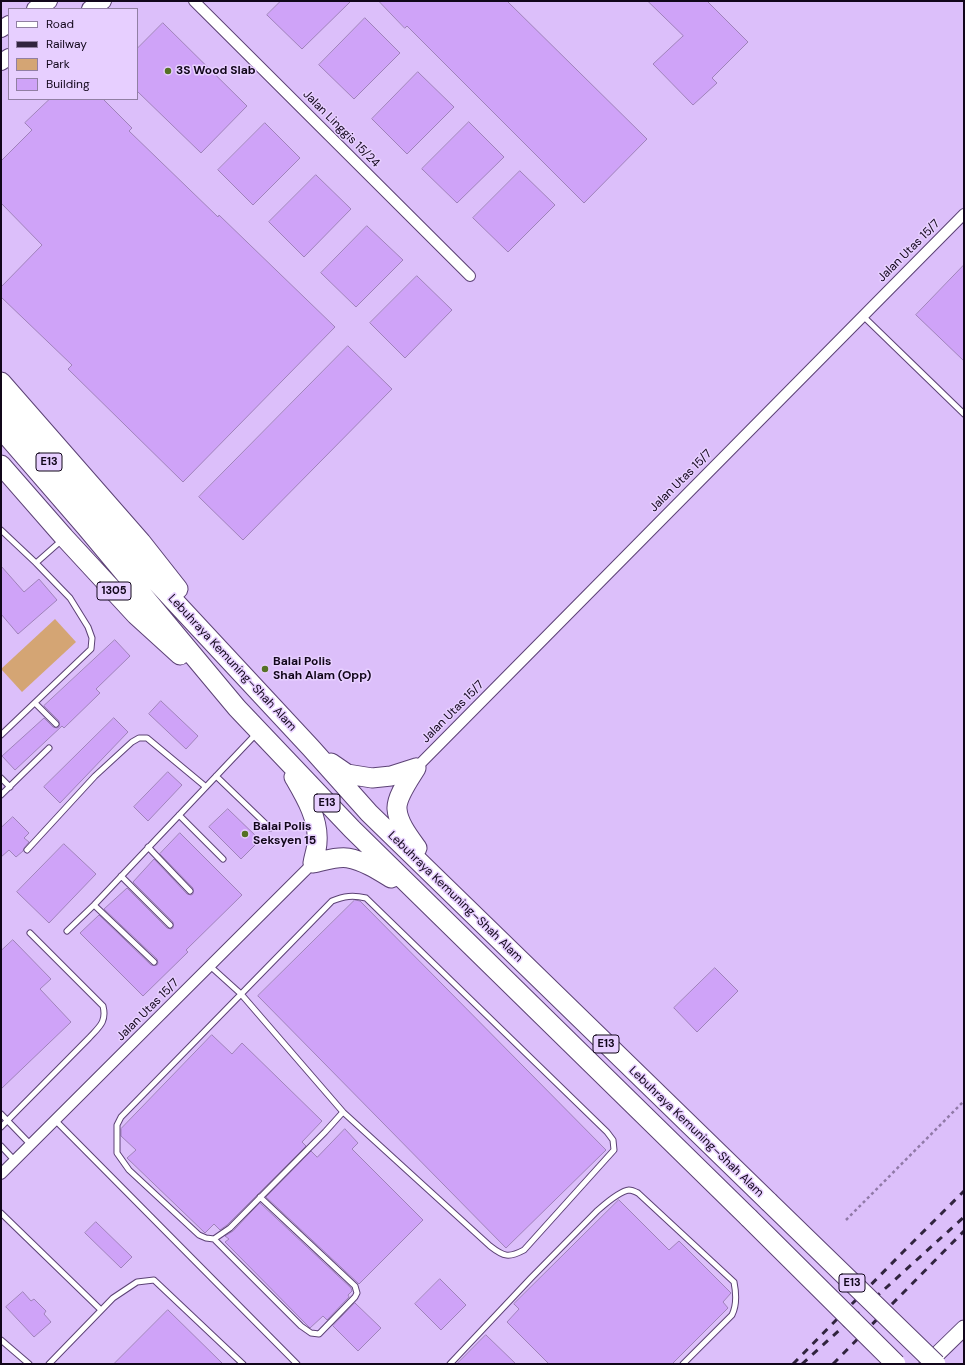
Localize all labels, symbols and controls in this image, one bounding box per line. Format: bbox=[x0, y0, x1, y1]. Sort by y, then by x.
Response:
legend bbox=[8, 8, 138, 100]
text: Road bbox=[46, 16, 74, 32]
text: Railway bbox=[46, 36, 87, 52]
text: Park bbox=[46, 56, 70, 72]
place label: 3S Wood Slab bbox=[176, 64, 256, 78]
marker: 3S Wood Slab bbox=[163, 66, 173, 76]
text: Building bbox=[46, 76, 90, 92]
street label: Jalan Linggis 15/24 bbox=[300, 88, 382, 170]
street label: Jalan Utas 15/7 bbox=[875, 217, 943, 285]
street label: Jalan Utas 15/7 bbox=[647, 447, 715, 515]
road number: E13 bbox=[36, 453, 62, 471]
road number: 1305 bbox=[97, 582, 131, 600]
street label: Lebuhraya Kemuning–Shah Alam bbox=[165, 592, 299, 734]
place label: Balai Polis Shah Alam (Opp) bbox=[273, 655, 371, 683]
marker: Balai Polis Shah Alam (Opp) bbox=[260, 664, 270, 674]
street label: Jalan Utas 15/7 bbox=[419, 678, 487, 746]
road number: E13 bbox=[314, 794, 340, 812]
place label: Balai Polis Seksyen 15 bbox=[253, 820, 316, 848]
marker: Balai Polis Seksyen 15 bbox=[240, 829, 250, 839]
street label: Lebuhraya Kemuning–Shah Alam bbox=[385, 829, 525, 965]
street label: Jalan Utas 15/7 bbox=[114, 976, 182, 1044]
road number: E13 bbox=[593, 1035, 619, 1053]
street label: Lebuhraya Kemuning–Shah Alam bbox=[626, 1064, 766, 1200]
road number: E13 bbox=[839, 1274, 865, 1292]

